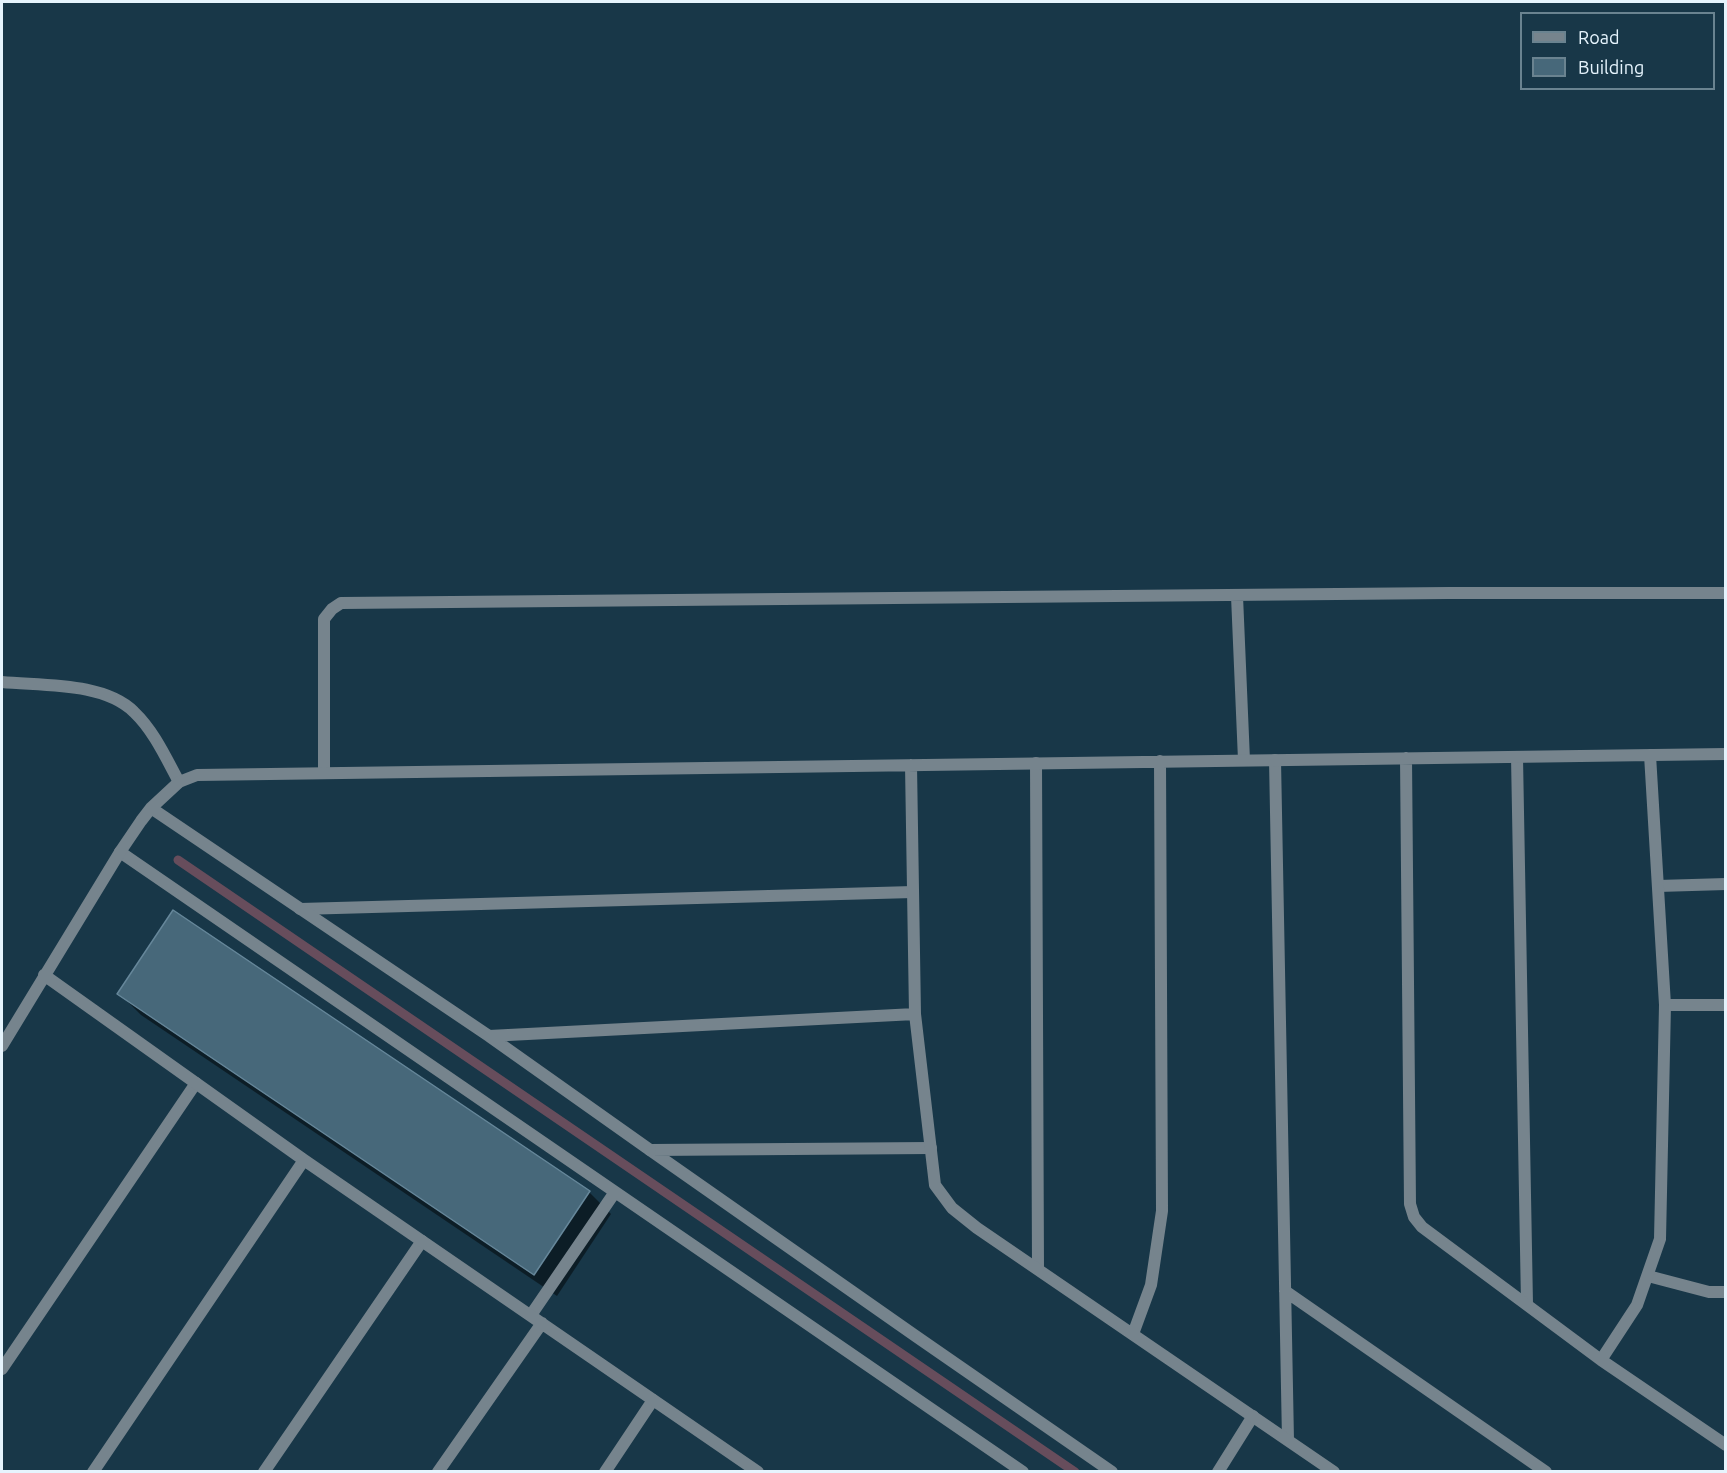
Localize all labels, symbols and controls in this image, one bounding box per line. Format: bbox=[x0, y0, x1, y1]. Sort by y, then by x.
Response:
legend bbox=[1520, 12, 1715, 90]
text: Road bbox=[1578, 27, 1620, 47]
text: Building bbox=[1578, 57, 1644, 77]

